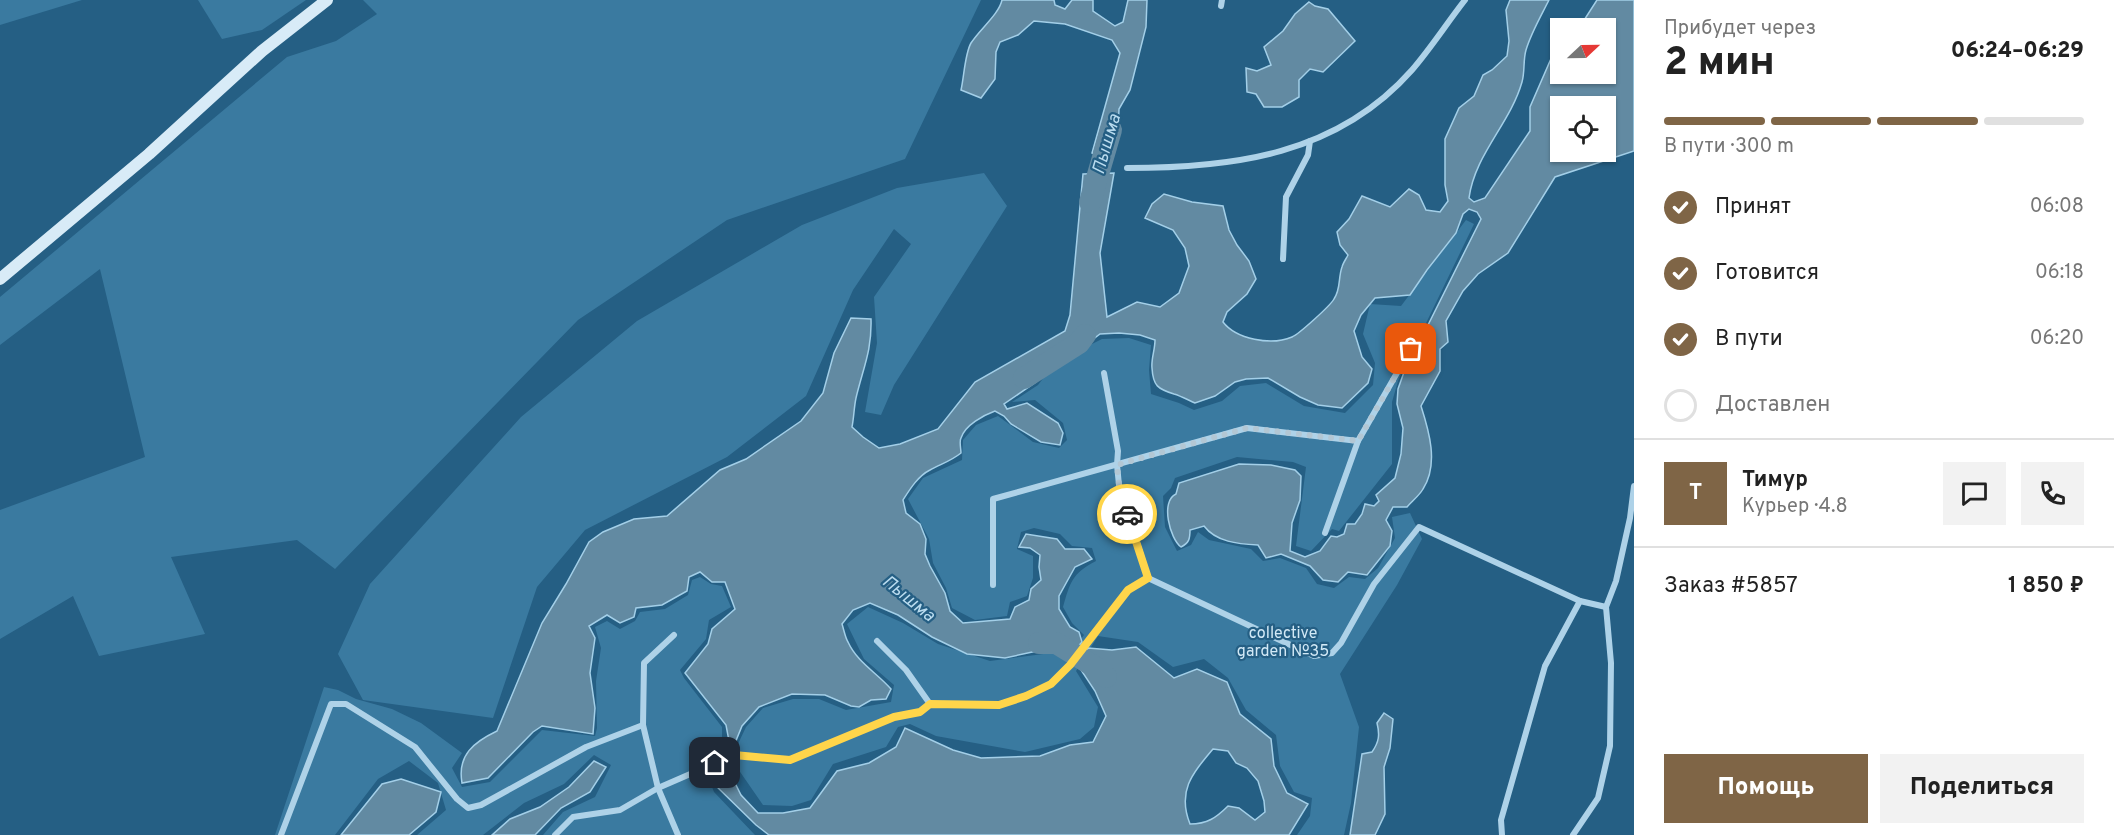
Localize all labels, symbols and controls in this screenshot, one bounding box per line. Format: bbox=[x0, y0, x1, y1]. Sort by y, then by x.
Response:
text: Прибудет через bbox=[1664, 16, 1816, 42]
north arrow bbox=[1550, 18, 1616, 84]
map controls bbox=[1550, 18, 1616, 162]
text: 06:24–06:29 bbox=[1951, 38, 2084, 65]
text: 2 мин bbox=[1664, 40, 1775, 89]
button: locate bbox=[1550, 96, 1616, 162]
water label: Пышма bbox=[1088, 111, 1127, 177]
text: В пути · 300 m bbox=[1664, 134, 1794, 160]
icon: check bbox=[1664, 191, 1697, 224]
text: Принят bbox=[1715, 194, 1791, 221]
text: 06:08 bbox=[2030, 194, 2084, 220]
icon: check bbox=[1664, 257, 1697, 290]
text: Готовится bbox=[1715, 260, 1819, 287]
text: 06:18 bbox=[2035, 260, 2084, 286]
pin bbox=[1385, 323, 1436, 374]
icon: check bbox=[1664, 323, 1697, 356]
text: В пути bbox=[1715, 326, 1783, 353]
text: 06:20 bbox=[2030, 326, 2084, 352]
icon: bag bbox=[1394, 332, 1427, 365]
text: Доставлен bbox=[1715, 392, 1830, 419]
button: chat bbox=[1943, 462, 2006, 525]
button: phone bbox=[2021, 462, 2084, 525]
text: Тимур bbox=[1742, 467, 1808, 494]
text: Т bbox=[1689, 480, 1702, 507]
courier bbox=[1097, 484, 1157, 544]
text: Курьер · 4.8 bbox=[1742, 494, 1848, 520]
icon: car bbox=[1111, 498, 1144, 531]
water label: Пышма bbox=[877, 571, 940, 628]
text: Заказ #5857 bbox=[1664, 573, 1798, 600]
text: 1 850 ₽ bbox=[2008, 573, 2084, 600]
park label: collective garden №35 bbox=[1237, 624, 1329, 662]
pin bbox=[689, 737, 740, 788]
icon: home bbox=[698, 746, 731, 779]
button: Помощь bbox=[1664, 754, 1868, 823]
button: Поделиться bbox=[1880, 754, 2084, 823]

